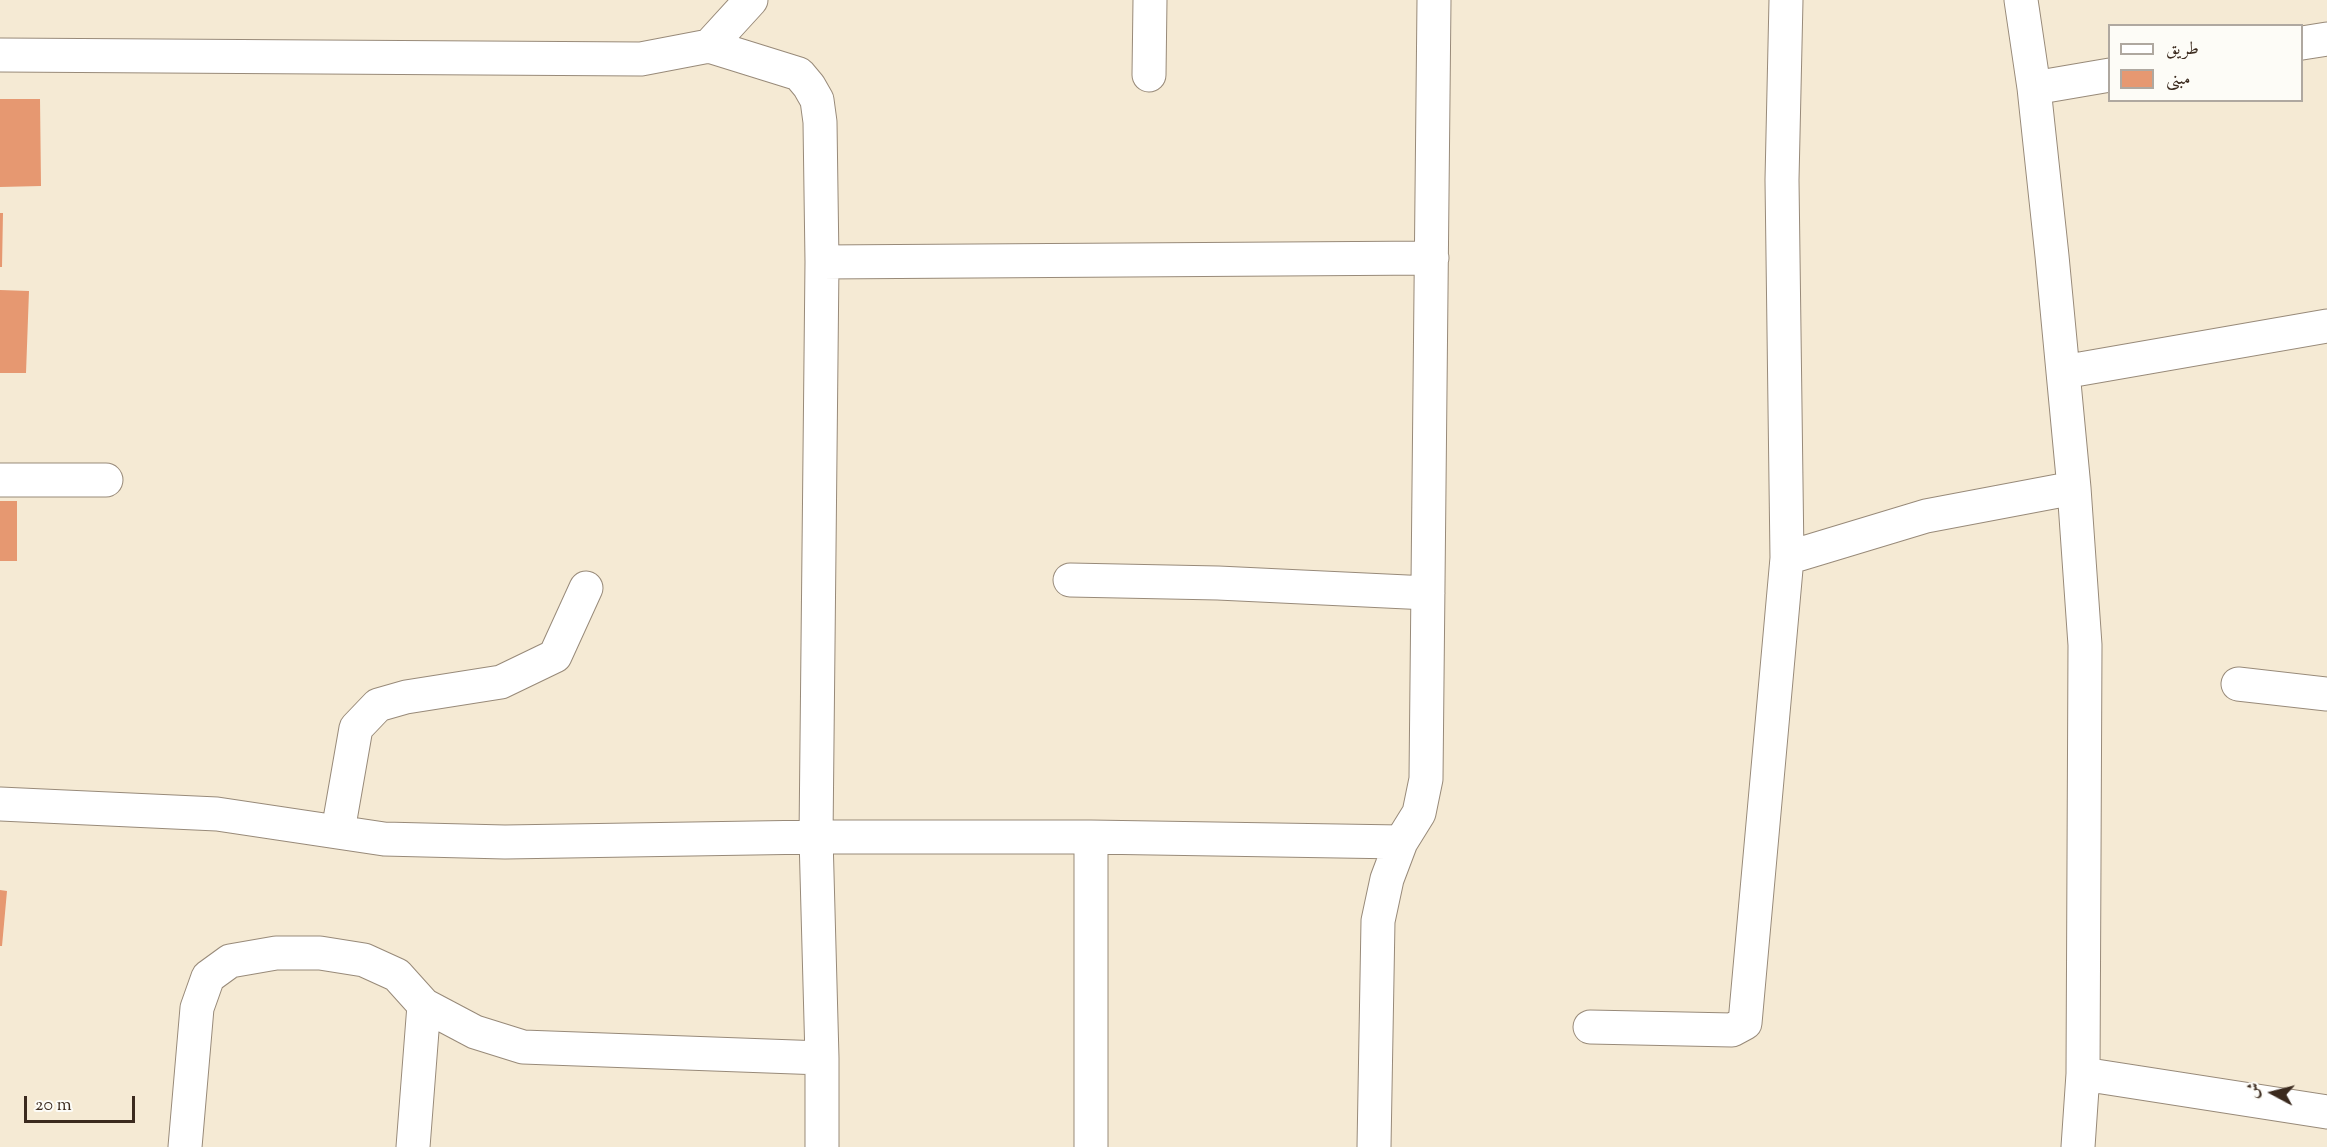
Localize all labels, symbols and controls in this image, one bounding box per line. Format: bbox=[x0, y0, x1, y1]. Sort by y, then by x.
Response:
legend bbox=[2108, 24, 2303, 102]
text: طريق bbox=[2166, 37, 2199, 63]
text: مبنى bbox=[2166, 67, 2191, 93]
north arrow bbox=[2243, 1063, 2303, 1123]
text: ش bbox=[2242, 1081, 2267, 1100]
scale bar bbox=[27, 1084, 138, 1122]
text: 20 m bbox=[35, 1093, 72, 1119]

